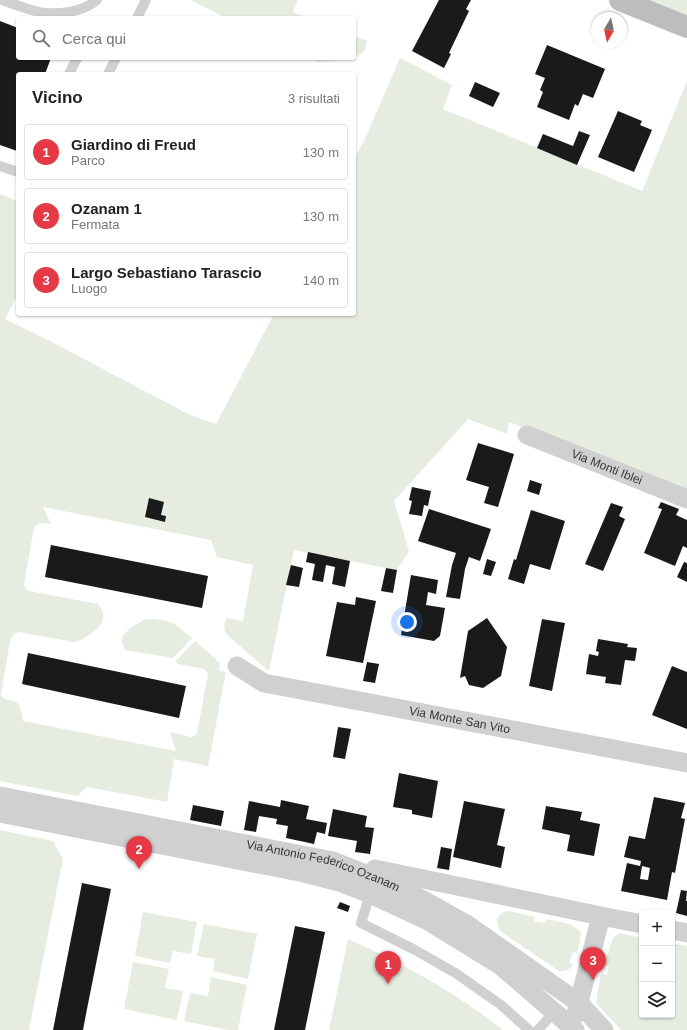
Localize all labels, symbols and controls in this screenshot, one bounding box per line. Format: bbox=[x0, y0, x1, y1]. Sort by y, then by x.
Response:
north arrow bbox=[591, 12, 627, 48]
search box bbox=[16, 16, 356, 60]
icon: search bbox=[30, 27, 52, 49]
text: Cerca qui bbox=[62, 30, 126, 47]
text: Vicino bbox=[32, 88, 83, 107]
text: 3 risultati bbox=[288, 91, 340, 106]
text: Giardino di Freud bbox=[71, 136, 196, 153]
text: 1 bbox=[42, 145, 50, 160]
text: 130 m bbox=[303, 145, 339, 160]
text: Parco bbox=[71, 153, 105, 168]
text: Ozanam 1 bbox=[71, 200, 142, 217]
text: 2 bbox=[42, 209, 50, 224]
text: 130 m bbox=[303, 209, 339, 224]
text: Fermata bbox=[71, 217, 119, 232]
text: Largo Sebastiano Tarascio bbox=[71, 264, 262, 281]
text: 3 bbox=[42, 273, 50, 288]
text: 140 m bbox=[303, 273, 339, 288]
text: Luogo bbox=[71, 281, 107, 296]
street label: Via Monti Iblei bbox=[569, 446, 644, 487]
your location bbox=[397, 612, 417, 632]
street label: Via Monte San Vito bbox=[408, 704, 512, 736]
pin: 2 bbox=[126, 836, 152, 869]
street label: Via Antonio Federico Ozanam bbox=[245, 837, 402, 895]
map controls bbox=[639, 910, 675, 1018]
button: + bbox=[639, 910, 675, 946]
button: − bbox=[639, 946, 675, 982]
pin: 3 bbox=[580, 947, 606, 980]
pin: 1 bbox=[375, 951, 401, 984]
button: layers bbox=[639, 982, 675, 1018]

